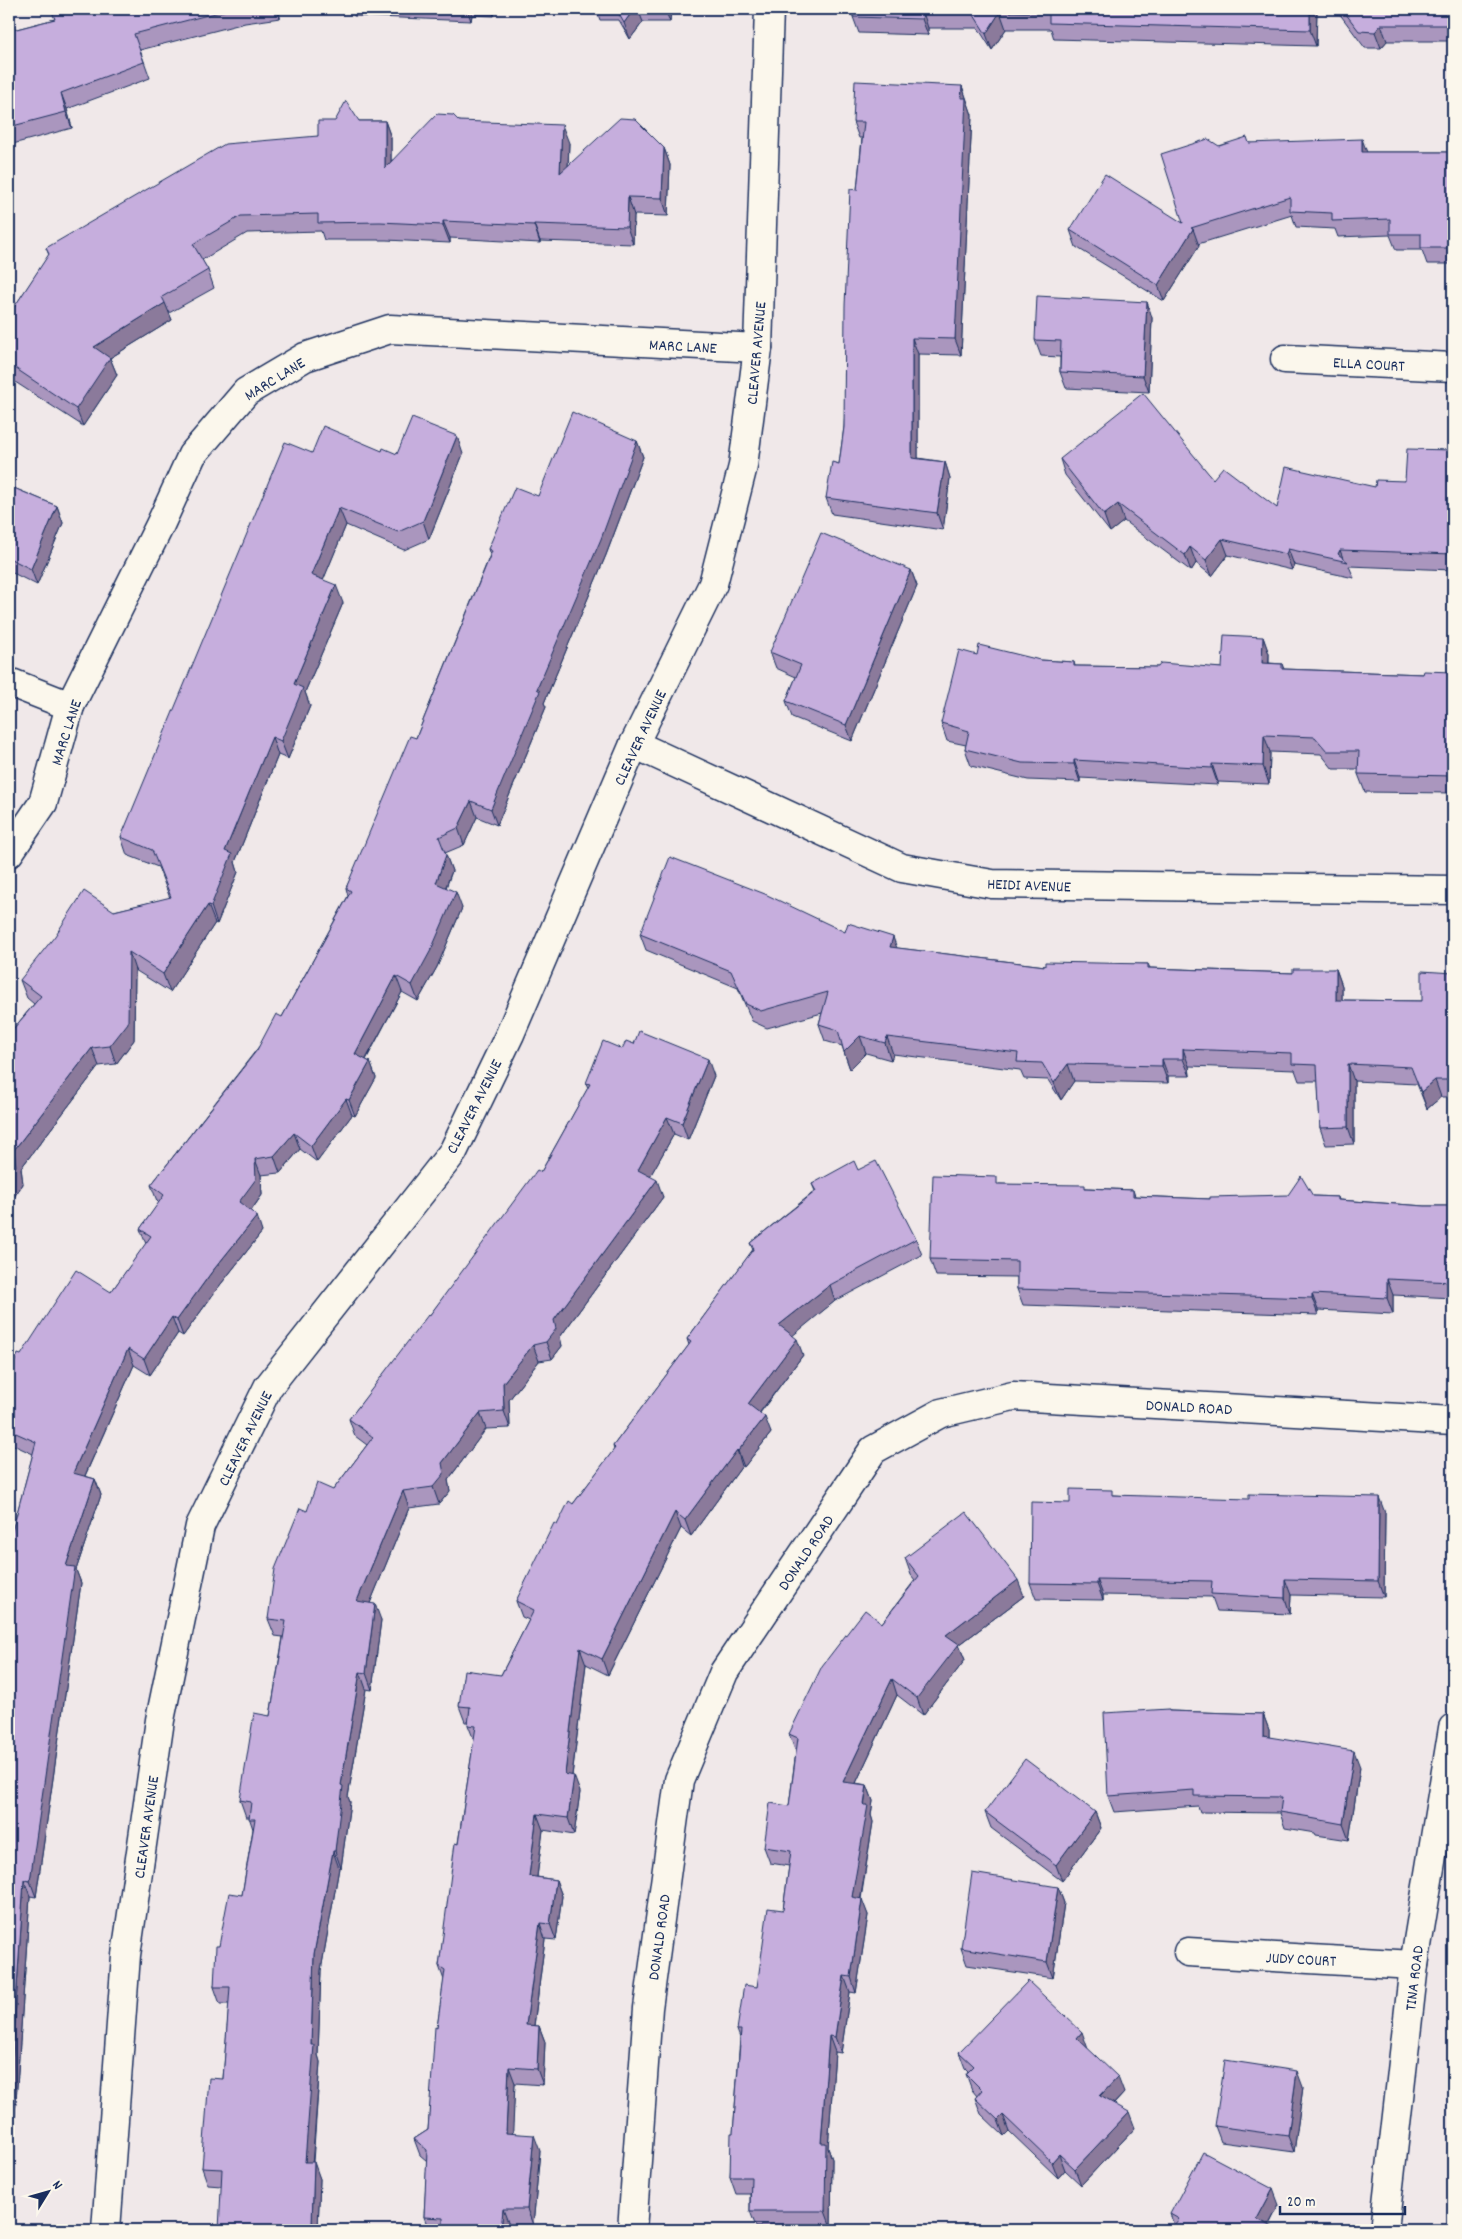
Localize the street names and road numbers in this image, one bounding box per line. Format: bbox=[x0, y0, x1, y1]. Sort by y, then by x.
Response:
street label: CLEAVER AVENUE bbox=[742, 300, 774, 406]
street label: MARC LANE bbox=[648, 334, 718, 361]
street label: MARC LANE bbox=[240, 352, 311, 408]
street label: ELLA COURT bbox=[1332, 352, 1406, 379]
street label: CLEAVER AVENUE bbox=[609, 686, 674, 790]
street label: MARC LANE bbox=[46, 696, 89, 769]
street label: HEIDI AVENUE bbox=[987, 874, 1072, 899]
street label: CLEAVER AVENUE bbox=[441, 1055, 509, 1158]
street label: CLEAVER AVENUE bbox=[213, 1387, 280, 1491]
street label: DONALD ROAD bbox=[1145, 1395, 1233, 1422]
street label: DONALD ROAD bbox=[773, 1511, 841, 1596]
street label: CLEAVER AVENUE bbox=[129, 1774, 166, 1880]
street label: DONALD ROAD bbox=[643, 1893, 678, 1982]
street label: TINA ROAD bbox=[1400, 1944, 1431, 2012]
street label: JUDY COURT bbox=[1265, 1947, 1337, 1974]

